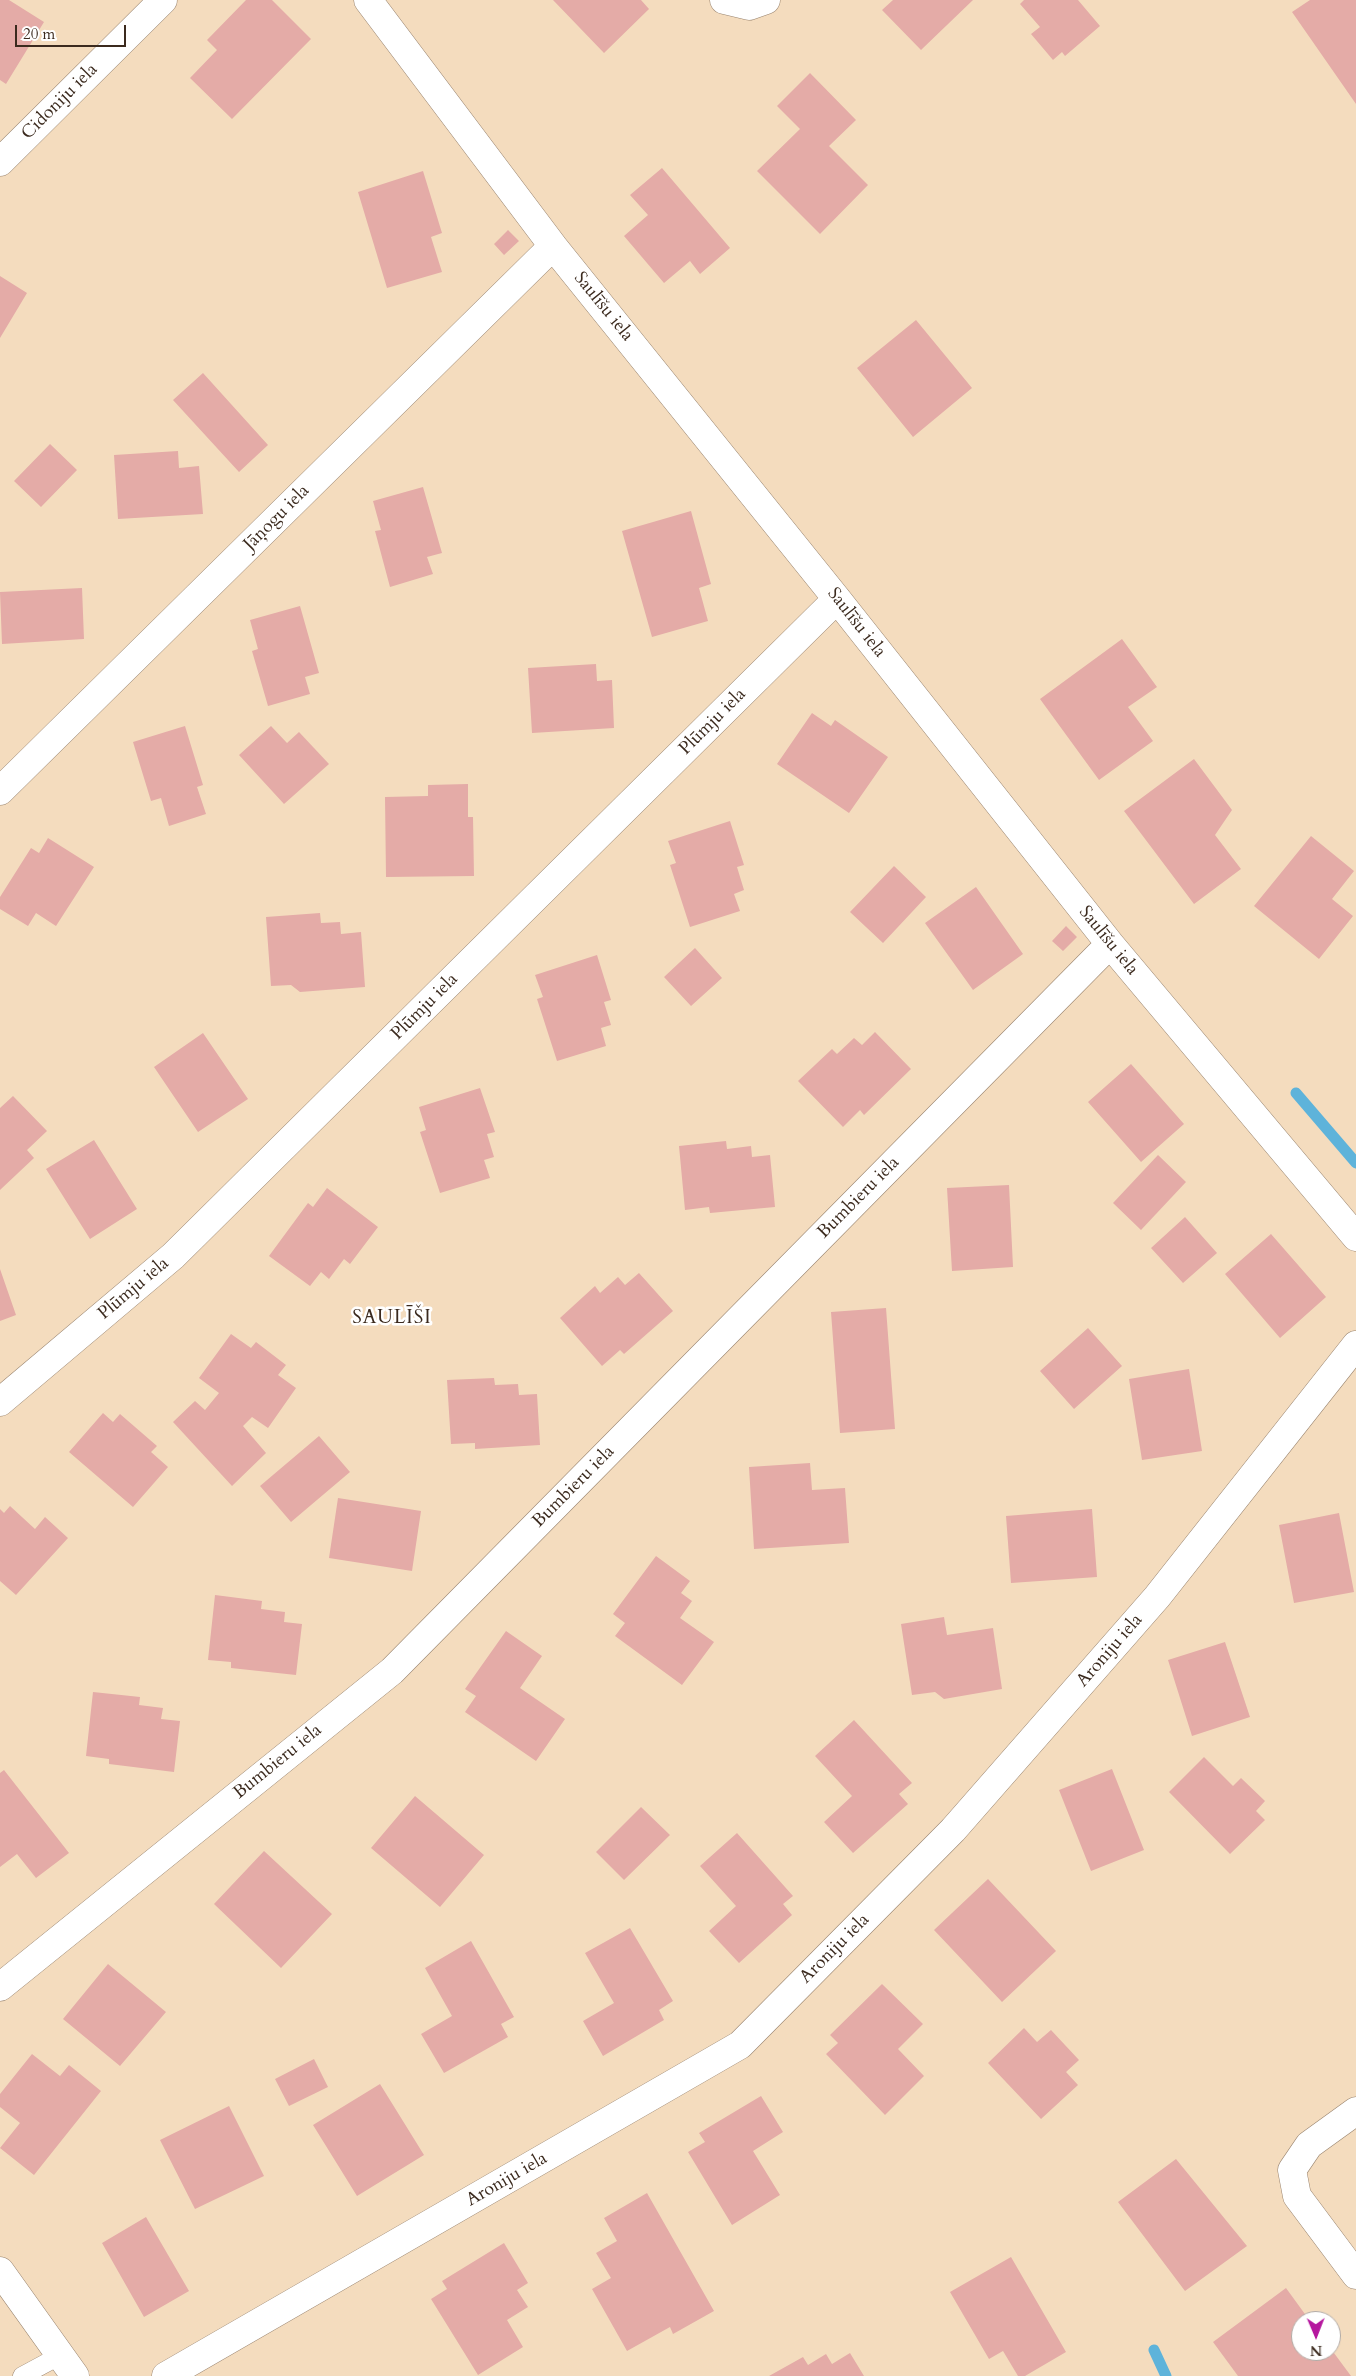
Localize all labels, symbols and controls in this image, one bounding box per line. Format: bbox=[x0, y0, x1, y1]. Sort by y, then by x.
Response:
scale bar bbox=[18, 15, 129, 47]
text: 20 m bbox=[23, 24, 55, 44]
street label: Cidoniju iela bbox=[17, 59, 103, 145]
street label: Saulīšu iela bbox=[569, 268, 637, 346]
street label: Jāņogu iela bbox=[240, 481, 314, 555]
street label: Saulīšu iela bbox=[822, 584, 890, 662]
street label: Plūmju iela bbox=[675, 684, 751, 760]
street label: Saulīšu iela bbox=[1074, 902, 1142, 980]
street label: Plūmju iela bbox=[387, 969, 463, 1045]
street label: Bumbieru iela bbox=[813, 1152, 905, 1244]
street label: Plūmju iela bbox=[94, 1253, 174, 1325]
district label: SAULĪŠI bbox=[351, 1308, 433, 1330]
street label: Bumbieru iela bbox=[528, 1441, 620, 1533]
street label: Aroniju iela bbox=[1072, 1610, 1148, 1692]
street label: Bumbieru iela bbox=[230, 1720, 326, 1804]
street label: Aroniju iela bbox=[796, 1910, 874, 1988]
street label: Aroniju iela bbox=[463, 2148, 551, 2212]
north arrow bbox=[1291, 2311, 1341, 2361]
text: N bbox=[1310, 2341, 1322, 2360]

